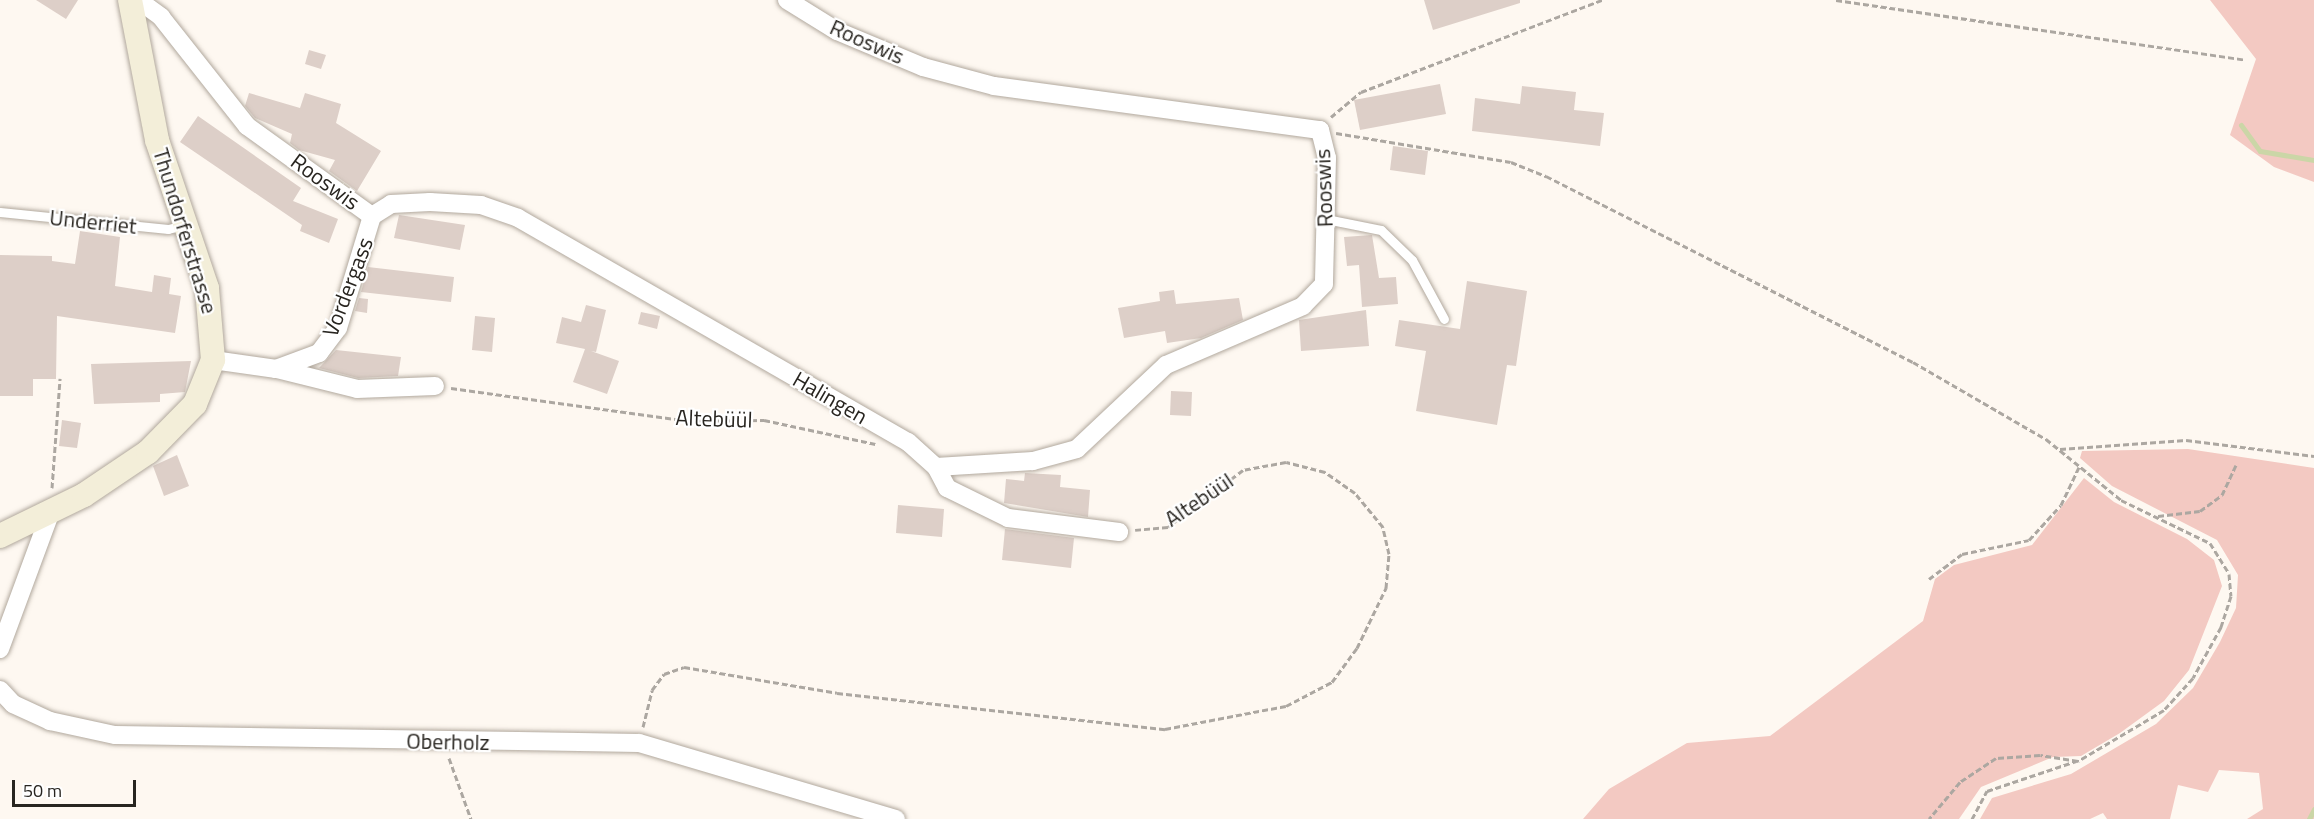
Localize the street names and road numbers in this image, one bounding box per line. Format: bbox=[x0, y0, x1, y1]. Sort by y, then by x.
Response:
street label: Rooswis bbox=[826, 14, 908, 70]
street label: Thundorferstrasse bbox=[147, 145, 223, 317]
street label: Rooswis bbox=[285, 148, 365, 216]
street label: Rooswis bbox=[1309, 148, 1339, 228]
street label: Underriet bbox=[48, 204, 138, 240]
street label: Vordergass bbox=[317, 234, 379, 340]
street label: Halingen bbox=[788, 366, 872, 430]
street label: Altebüül bbox=[675, 404, 753, 434]
street label: Altebüül bbox=[1160, 468, 1238, 532]
street label: Oberholz bbox=[406, 728, 490, 756]

